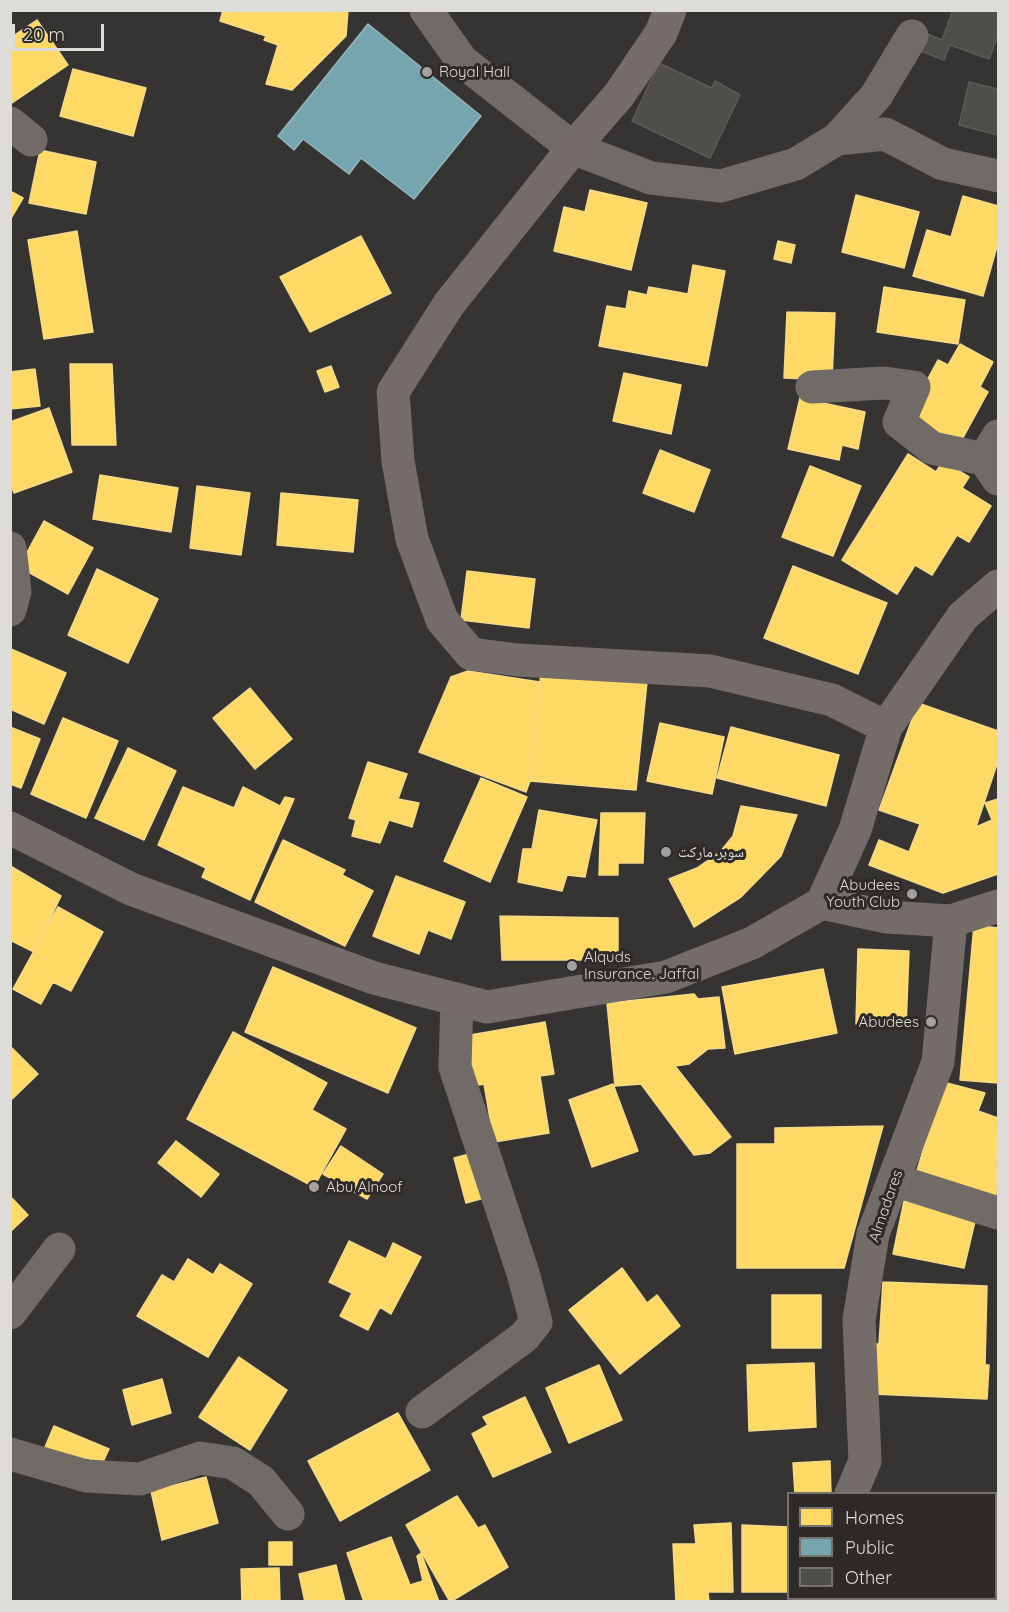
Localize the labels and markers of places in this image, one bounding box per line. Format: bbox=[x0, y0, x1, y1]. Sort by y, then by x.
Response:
place label: Royal Hall bbox=[439, 63, 510, 81]
marker: Royal Hall bbox=[420, 65, 434, 79]
place label: سوبر ماركت bbox=[678, 843, 744, 861]
marker: سوبر ماركت bbox=[659, 845, 673, 859]
place label: Abudees Youth Club bbox=[826, 876, 900, 911]
marker: Abudees Youth Club bbox=[905, 887, 919, 901]
place label: Alquds Insurance. Jaffal bbox=[584, 948, 699, 983]
marker: Alquds Insurance. Jaffal bbox=[565, 959, 579, 973]
place label: Abudees bbox=[859, 1013, 919, 1031]
marker: Abudees bbox=[924, 1015, 938, 1029]
place label: Abu Alnoof bbox=[326, 1178, 403, 1196]
marker: Abu Alnoof bbox=[307, 1180, 321, 1194]

